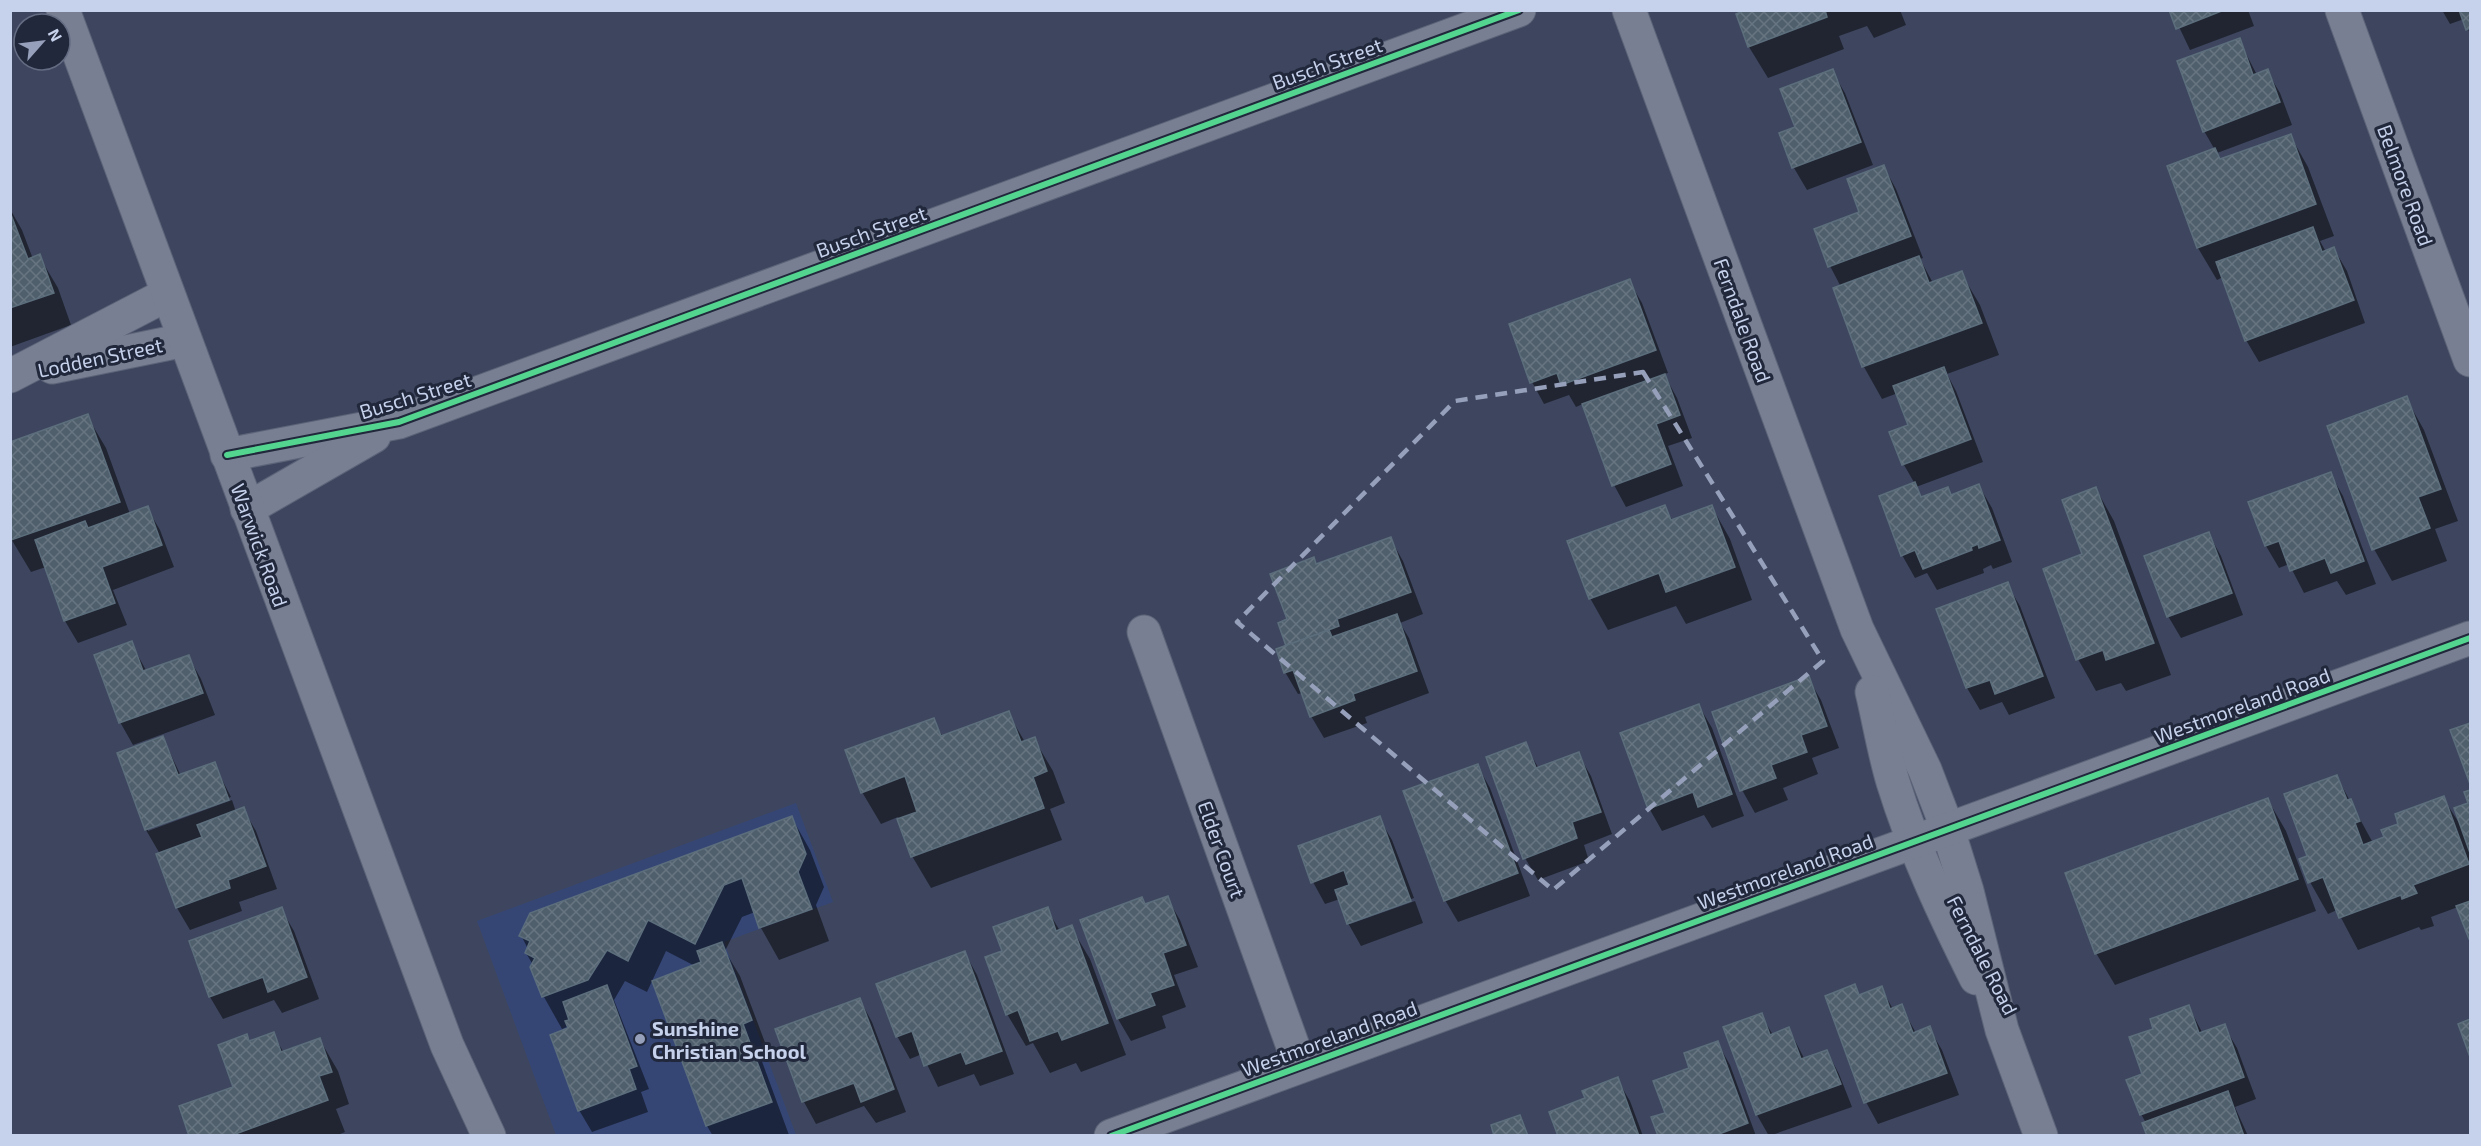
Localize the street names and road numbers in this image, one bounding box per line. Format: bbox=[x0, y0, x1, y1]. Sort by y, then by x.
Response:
street label: Busch Street bbox=[1269, 32, 1386, 94]
street label: Belmore Road bbox=[2373, 121, 2439, 249]
street label: Busch Street bbox=[813, 200, 930, 262]
street label: Ferndale Road bbox=[1709, 255, 1777, 385]
street label: Lodden Street bbox=[35, 332, 165, 382]
street label: Busch Street bbox=[356, 367, 474, 423]
street label: Warwick Road bbox=[227, 480, 293, 610]
street label: Westmoreland Road bbox=[2151, 662, 2333, 748]
street label: Elder Court bbox=[1193, 797, 1251, 901]
street label: Westmoreland Road bbox=[1694, 828, 1876, 914]
street label: Ferndale Road bbox=[1943, 891, 2023, 1019]
street label: Westmoreland Road bbox=[1238, 995, 1420, 1081]

